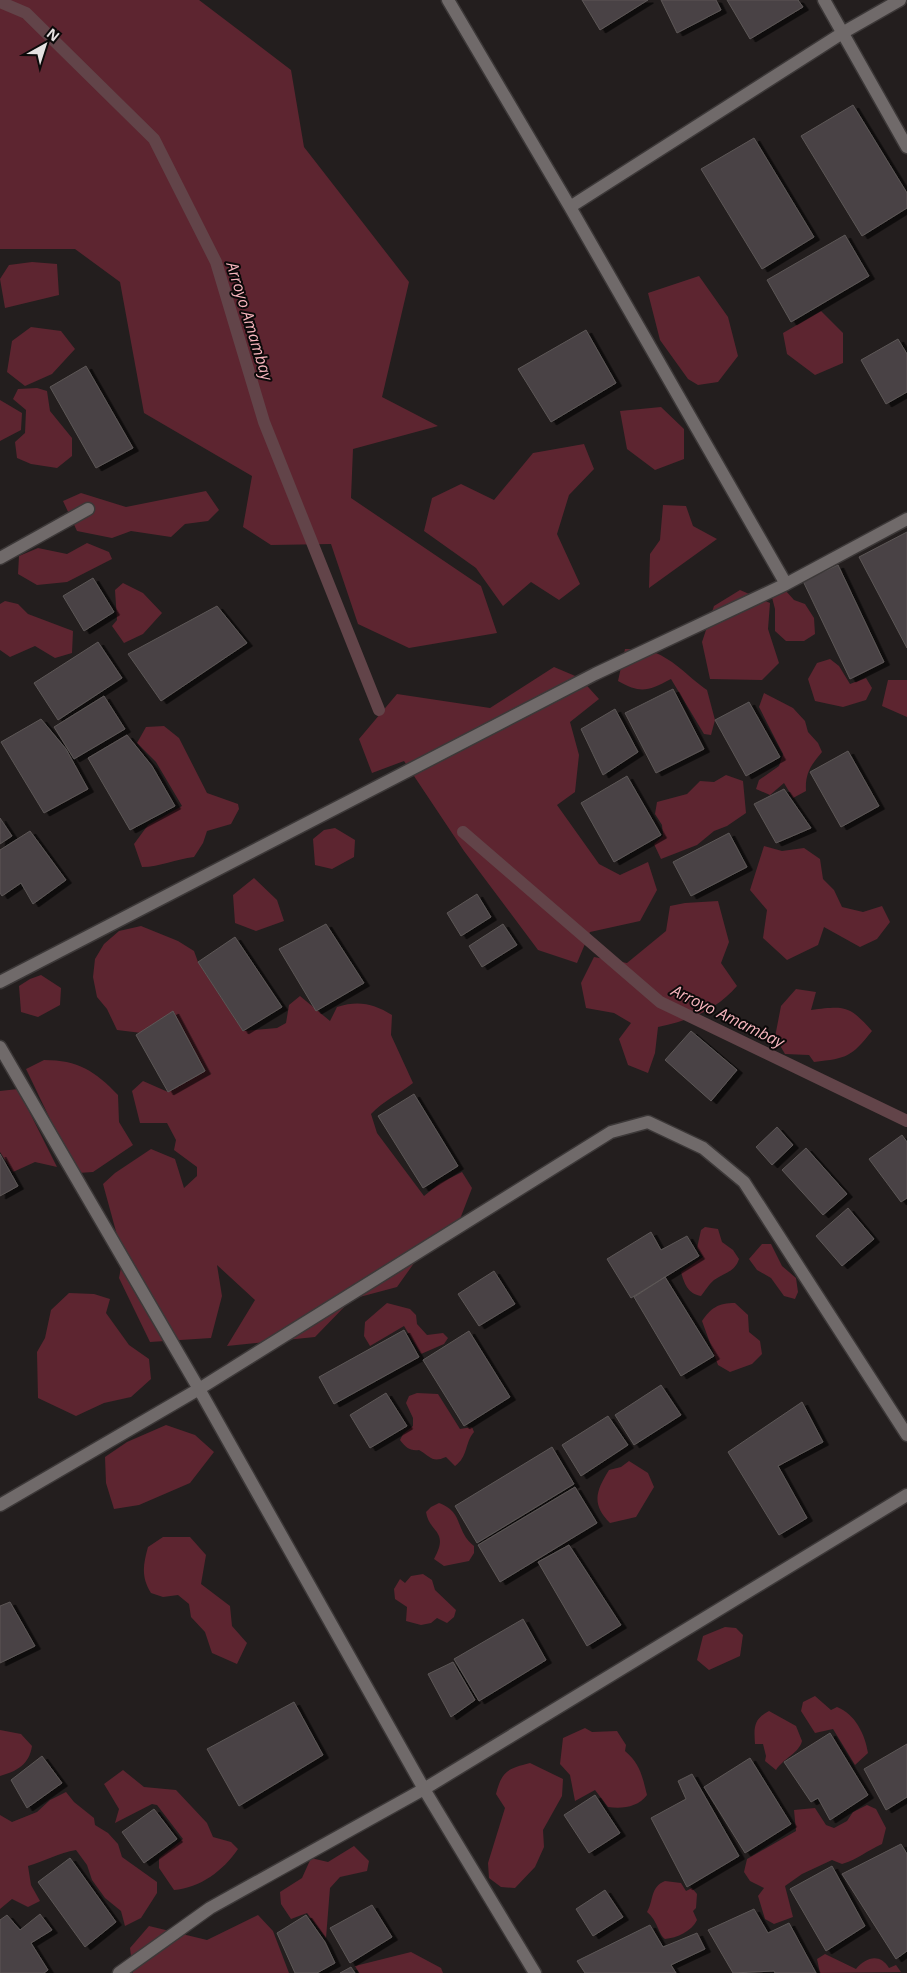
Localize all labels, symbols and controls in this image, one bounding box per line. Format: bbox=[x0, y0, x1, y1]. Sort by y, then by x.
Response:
north arrow bbox=[20, 20, 70, 70]
text: N bbox=[43, 24, 64, 45]
water label: Arroyo Amambay bbox=[221, 258, 279, 384]
water label: Arroyo Amambay bbox=[667, 979, 789, 1053]

